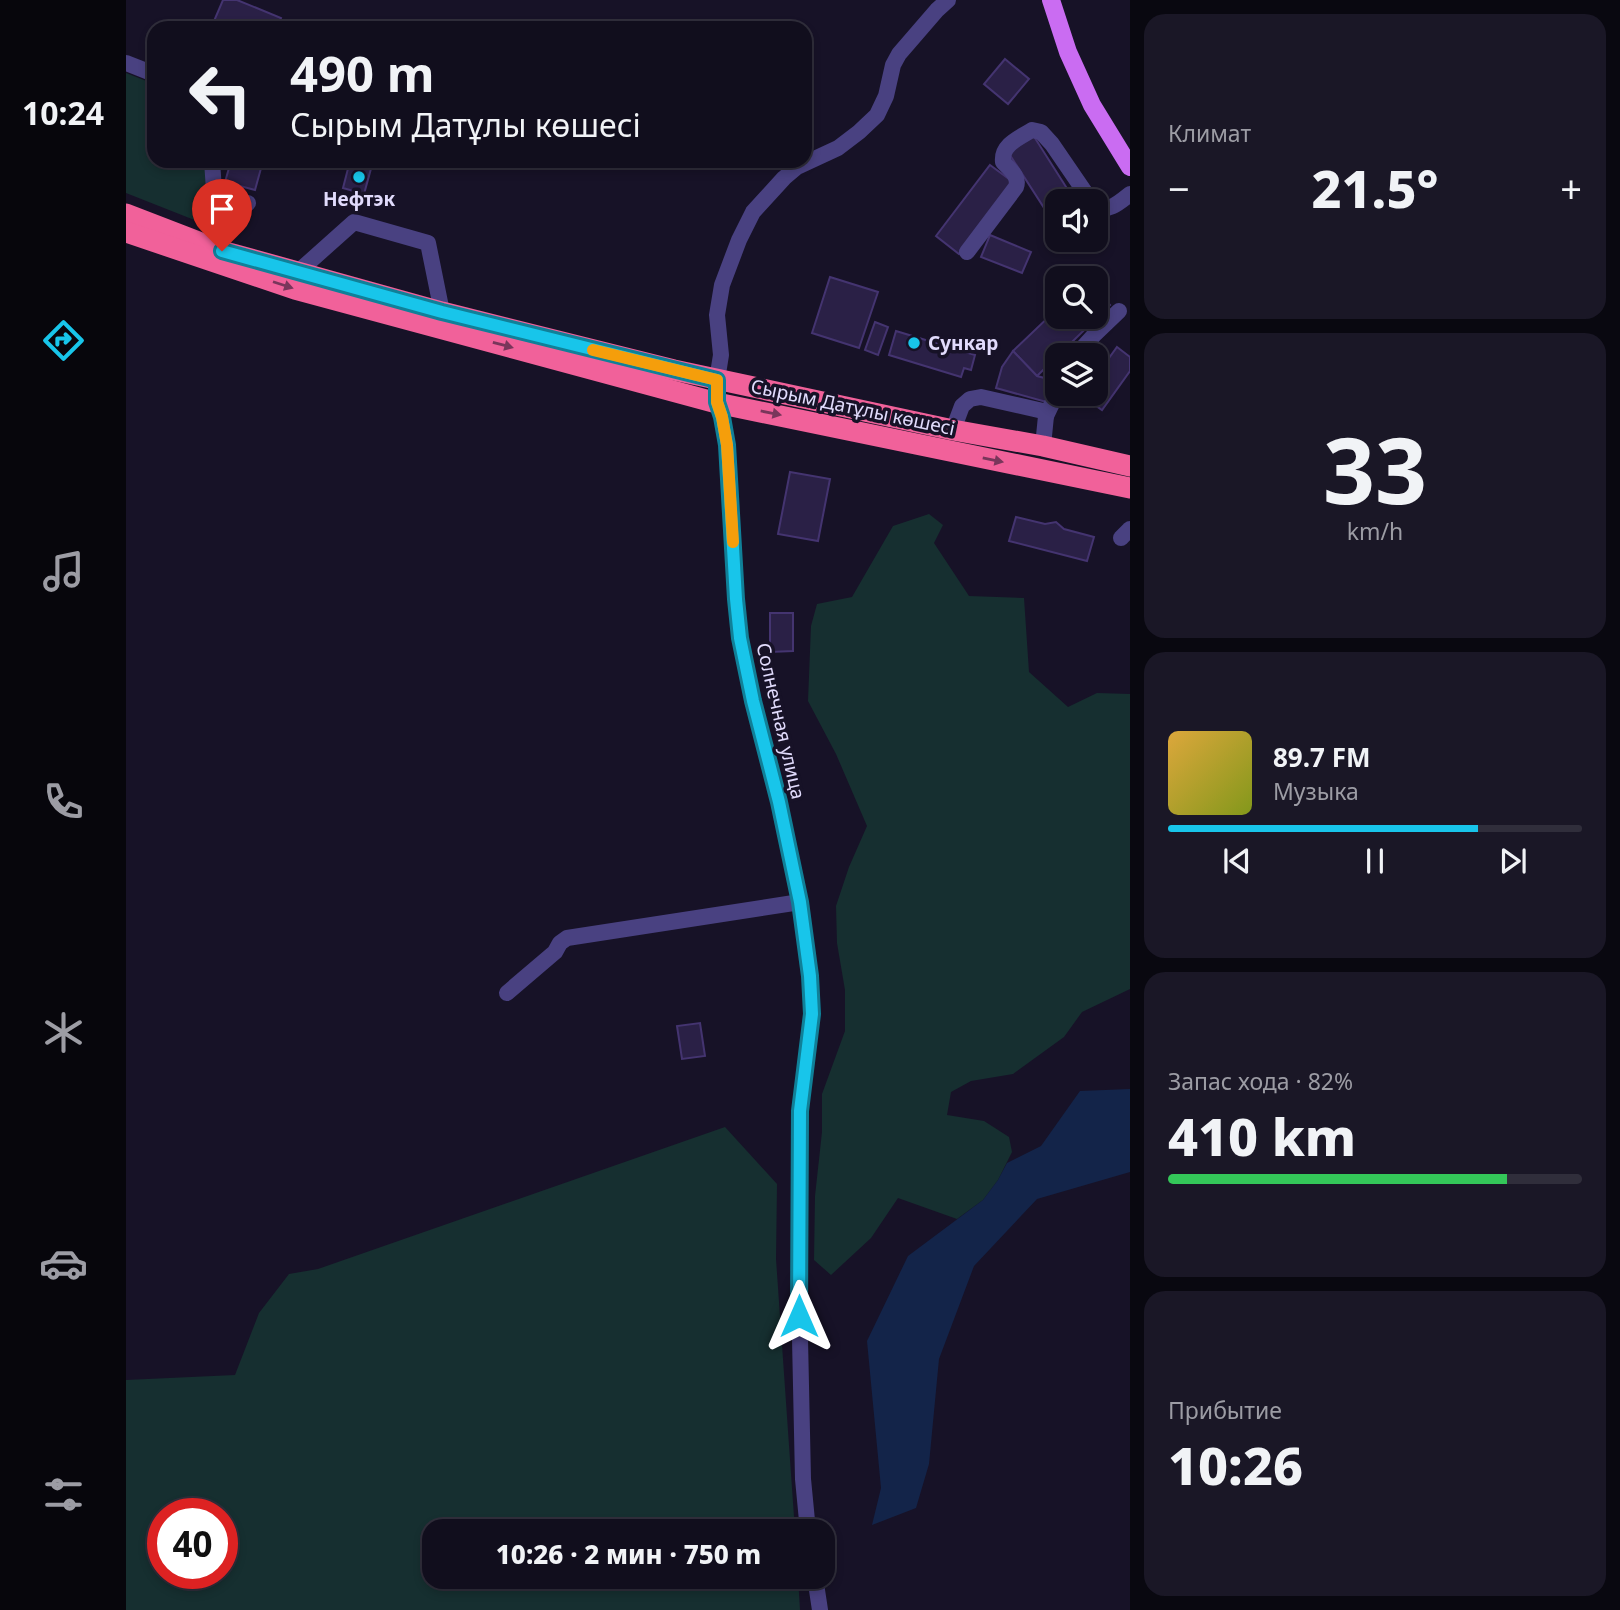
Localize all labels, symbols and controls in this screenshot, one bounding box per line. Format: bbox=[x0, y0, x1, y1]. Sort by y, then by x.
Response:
text: 490 m bbox=[290, 40, 435, 106]
icon: left bbox=[175, 49, 266, 140]
text: 10:24 bbox=[22, 91, 104, 134]
text: Сырым Датұлы көшесі bbox=[290, 103, 641, 146]
text: Климат bbox=[1168, 117, 1251, 149]
text: 21.5° bbox=[1312, 152, 1438, 223]
text: − bbox=[1168, 162, 1190, 214]
text: + bbox=[1560, 162, 1582, 214]
marker: Нефтэк bbox=[351, 169, 367, 185]
pin bbox=[192, 179, 252, 251]
place label: Нефтэк bbox=[323, 186, 395, 212]
map controls bbox=[1045, 189, 1108, 406]
button: sound bbox=[1045, 189, 1108, 252]
icon: arrive bbox=[203, 190, 241, 228]
button: search bbox=[1045, 266, 1108, 329]
one-way arrow bbox=[273, 281, 294, 291]
icon: directions bbox=[39, 316, 88, 365]
place label: Сункар bbox=[928, 330, 998, 356]
marker: Сункар bbox=[906, 335, 922, 351]
one-way arrow bbox=[492, 340, 514, 351]
button: layers bbox=[1045, 343, 1108, 406]
street label: Сырым Датұлы көшесі bbox=[748, 373, 958, 441]
text: 33 bbox=[1323, 407, 1427, 531]
one-way arrow bbox=[760, 408, 782, 419]
one-way arrow bbox=[982, 454, 1004, 465]
text: km/h bbox=[1347, 515, 1403, 547]
icon: music bbox=[39, 547, 88, 596]
street label: Солнечная улица bbox=[750, 640, 812, 802]
text: 89.7 FM bbox=[1273, 739, 1370, 775]
text: Музыка bbox=[1273, 775, 1359, 807]
icon: phone bbox=[39, 777, 88, 826]
icon: previous bbox=[1218, 842, 1256, 880]
icon: pause bbox=[1356, 842, 1394, 880]
icon: next bbox=[1494, 842, 1532, 880]
icon: climate bbox=[39, 1008, 88, 1057]
text: Запас хода · 82% bbox=[1168, 1065, 1353, 1097]
text: 410 km bbox=[1168, 1100, 1356, 1171]
icon: car bbox=[39, 1239, 88, 1288]
position arrow bbox=[762, 1279, 836, 1353]
text: Прибытие bbox=[1168, 1394, 1282, 1426]
text: 10:26 bbox=[1168, 1429, 1303, 1500]
icon: filters bbox=[39, 1470, 88, 1519]
speed limit sign: 40 bbox=[147, 1498, 238, 1589]
text: 10:26 · 2 мин · 750 m bbox=[496, 1536, 761, 1572]

